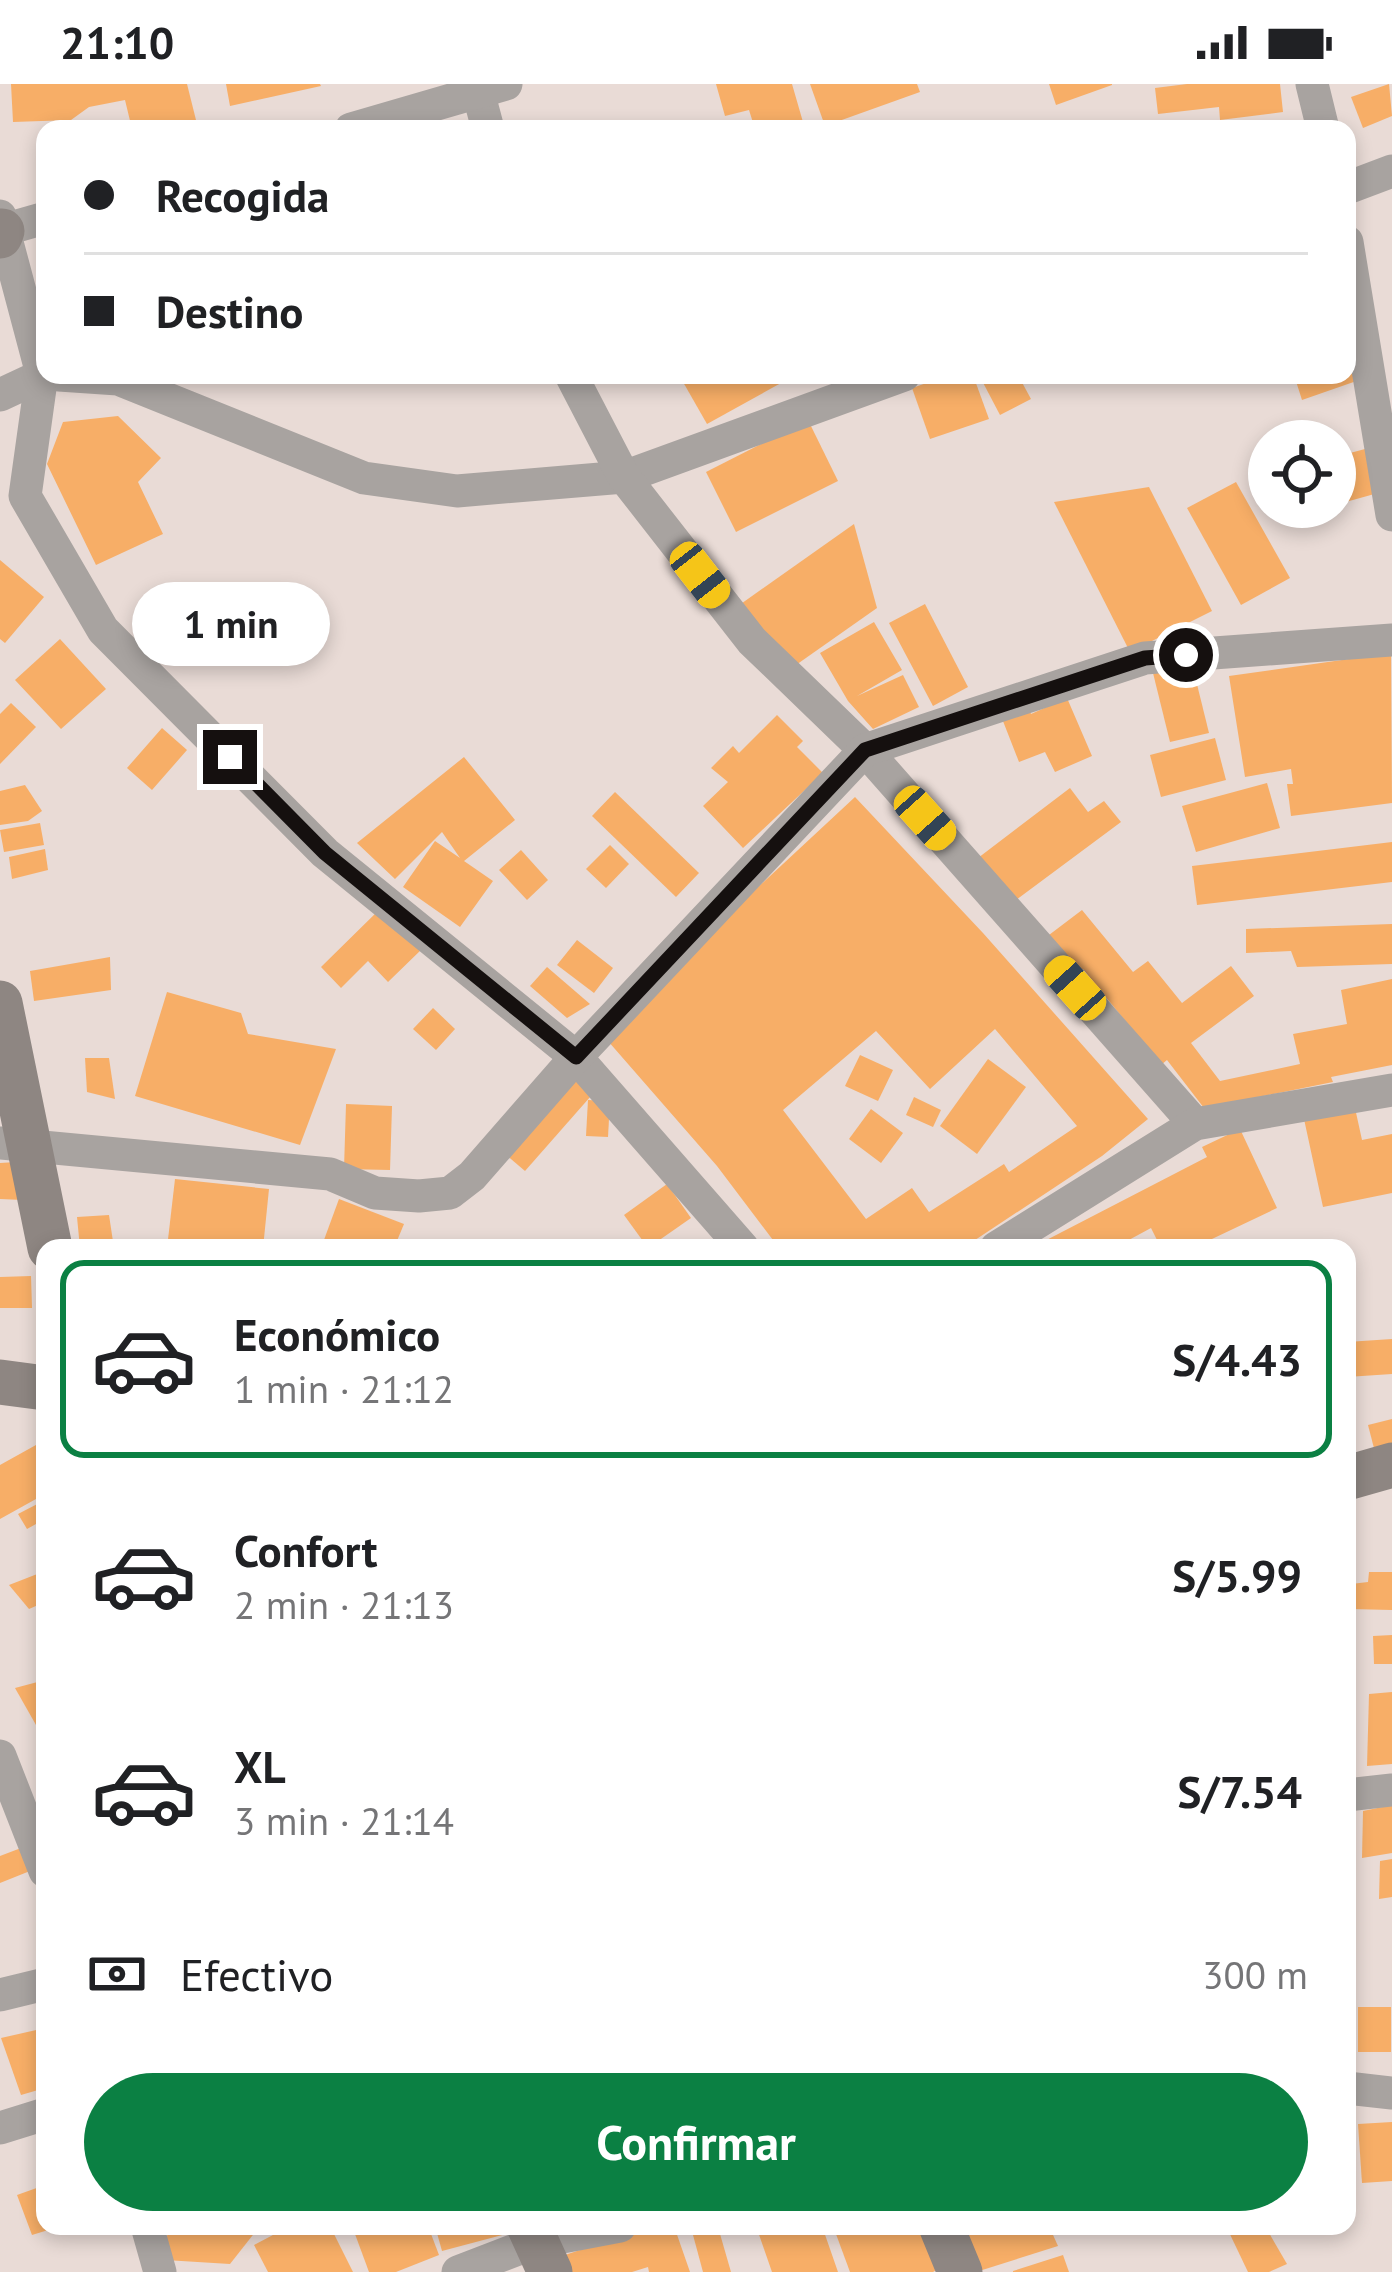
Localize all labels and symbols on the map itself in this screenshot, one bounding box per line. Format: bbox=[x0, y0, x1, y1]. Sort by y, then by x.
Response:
car bbox=[664, 536, 736, 614]
callout: 1 min bbox=[131, 583, 329, 667]
route start bbox=[1159, 628, 1213, 682]
route end bbox=[203, 730, 257, 784]
car bbox=[888, 779, 962, 857]
car bbox=[1038, 949, 1112, 1027]

